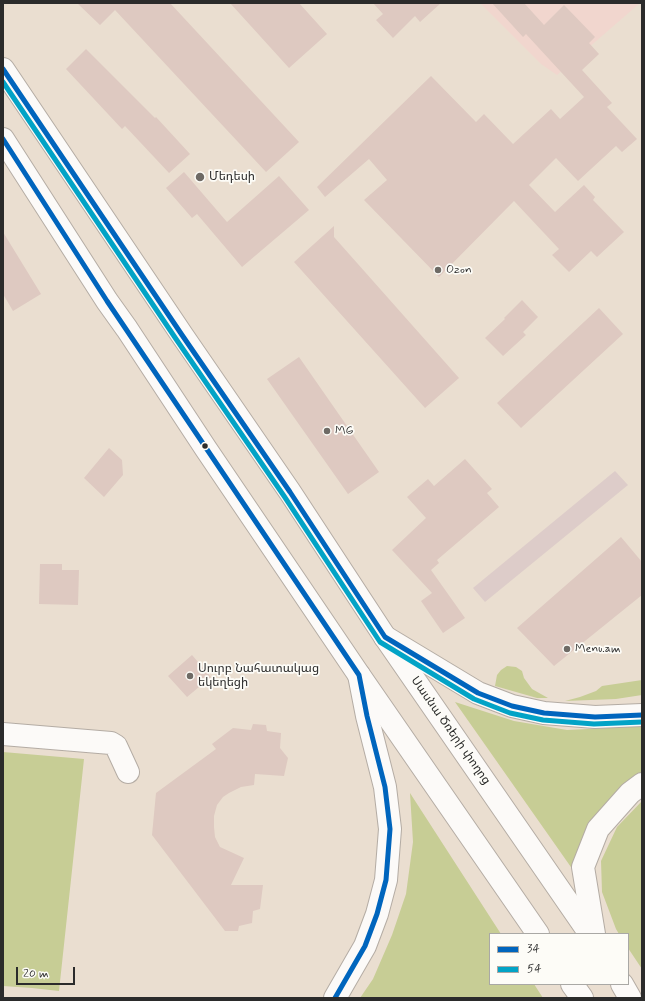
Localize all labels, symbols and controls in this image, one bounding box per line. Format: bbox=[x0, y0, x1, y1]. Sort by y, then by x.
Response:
place label: Մեդեսի bbox=[209, 170, 255, 184]
marker: Մեդեսի bbox=[194, 171, 206, 183]
place label: Ozon bbox=[446, 263, 472, 277]
marker: Ozon bbox=[433, 265, 443, 275]
place label: MG bbox=[335, 424, 353, 438]
marker: MG bbox=[322, 426, 332, 436]
unlabelled marker bbox=[200, 441, 210, 451]
place label: Menu.am bbox=[575, 642, 621, 656]
marker: Menu.am bbox=[562, 644, 572, 654]
place label: Սուրբ Նահատակաց եկեղեցի bbox=[198, 662, 319, 690]
marker: Սուրբ Նահատակաց եկեղեցի bbox=[185, 671, 195, 681]
street label: Սասնա Ծռերի փողոց bbox=[407, 674, 493, 788]
legend bbox=[489, 933, 629, 985]
text: 34 bbox=[527, 941, 540, 957]
scale bar bbox=[18, 959, 77, 985]
text: 54 bbox=[527, 961, 541, 977]
text: 20 m bbox=[23, 966, 49, 982]

